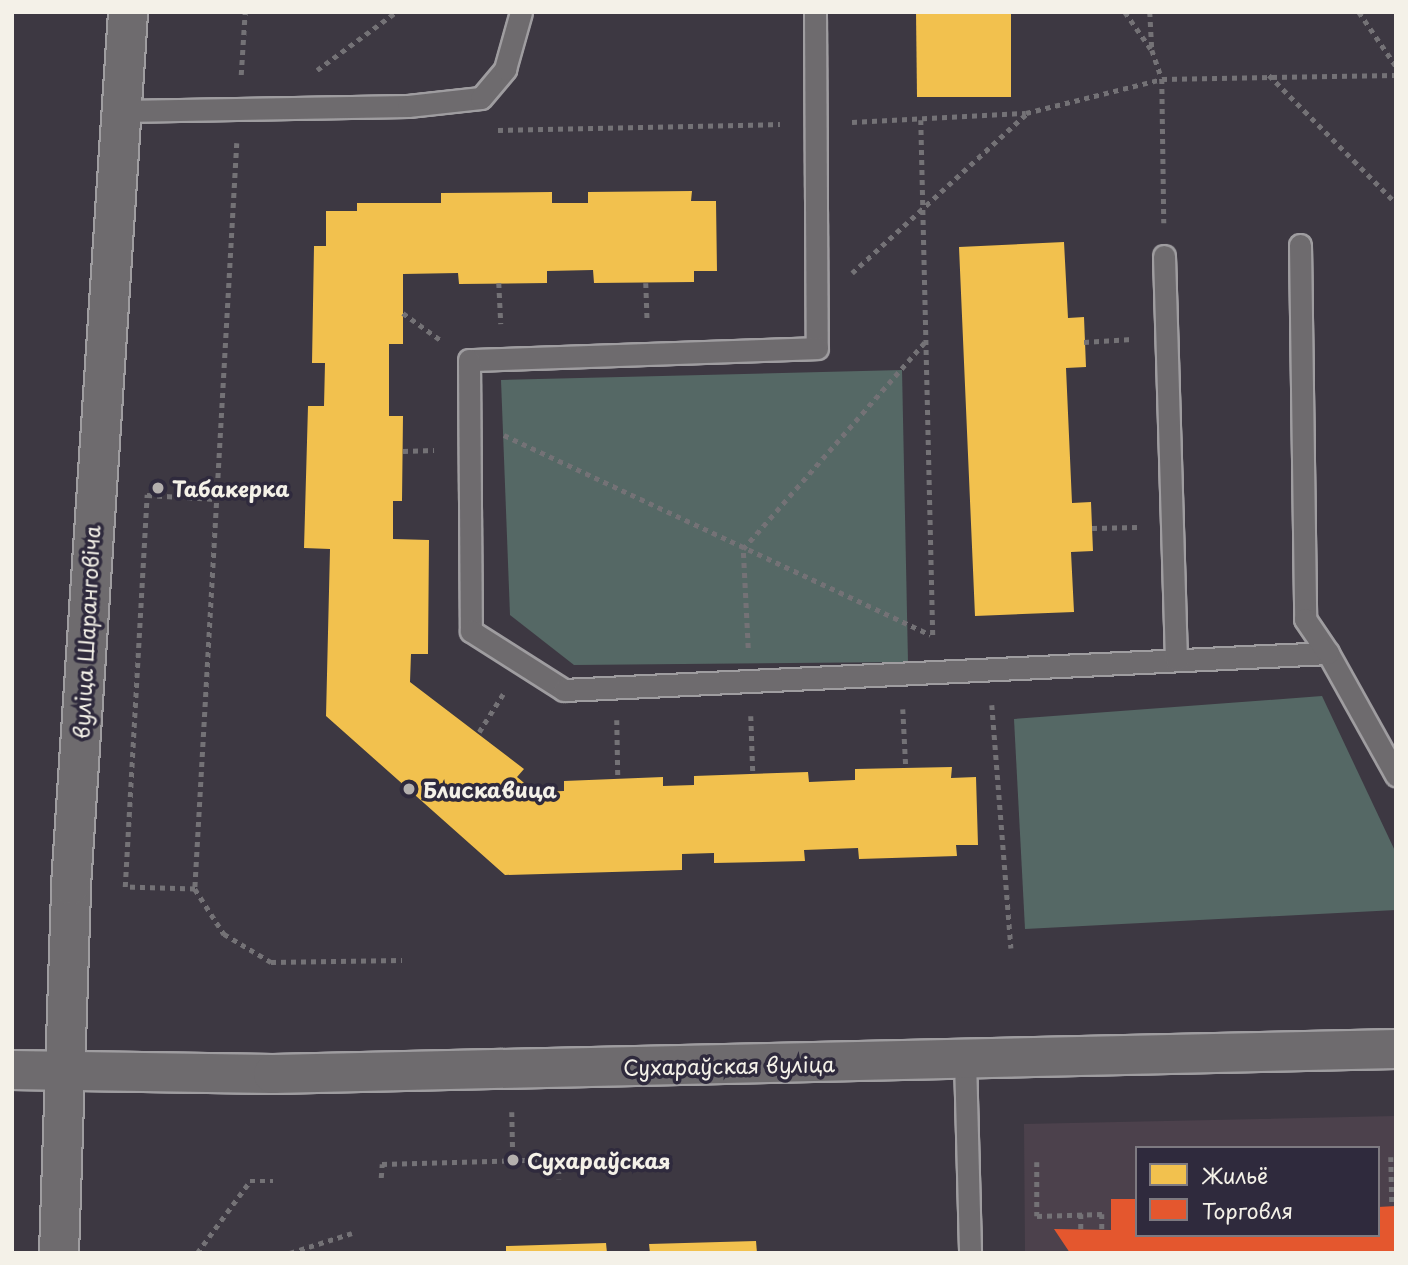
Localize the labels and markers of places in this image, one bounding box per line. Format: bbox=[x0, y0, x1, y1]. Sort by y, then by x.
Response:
place label: Табакерка bbox=[172, 475, 289, 501]
marker: Табакерка bbox=[150, 480, 166, 496]
place label: Блискавица bbox=[423, 776, 557, 802]
marker: Блискавица bbox=[401, 781, 417, 797]
place label: Сухараўская bbox=[527, 1147, 671, 1173]
marker: Сухараўская bbox=[505, 1152, 521, 1168]

